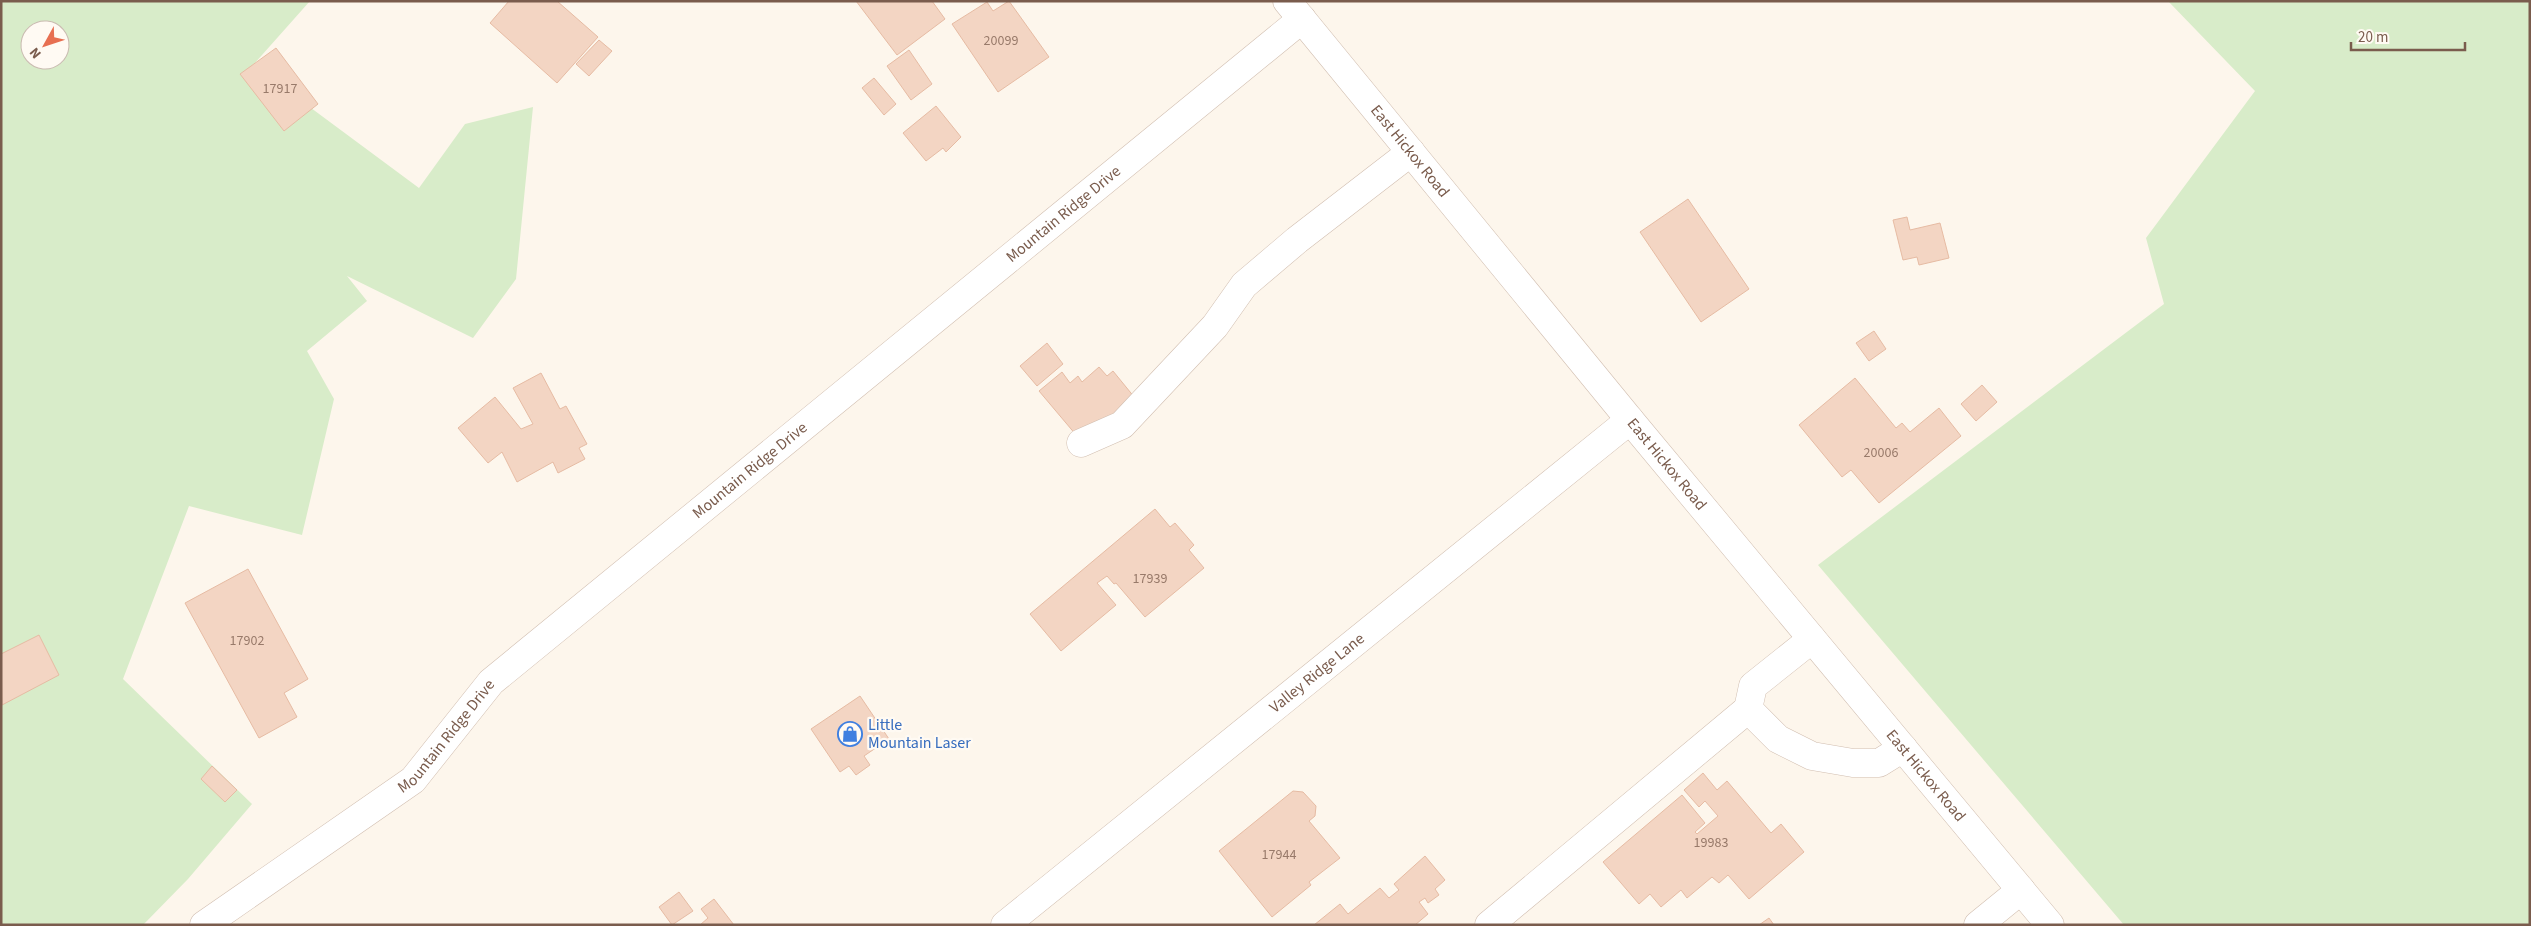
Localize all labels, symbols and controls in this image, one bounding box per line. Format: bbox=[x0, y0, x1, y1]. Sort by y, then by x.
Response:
north arrow bbox=[20, 20, 70, 70]
scale bar bbox=[2351, 20, 2465, 52]
text: 20 m bbox=[2358, 27, 2388, 48]
house number: 20099 bbox=[984, 31, 1018, 51]
text: N bbox=[25, 43, 46, 63]
house number: 17917 bbox=[263, 79, 297, 99]
street label: East Hickox Road bbox=[1365, 100, 1454, 202]
street label: Mountain Ridge Drive bbox=[1001, 160, 1126, 268]
street label: East Hickox Road bbox=[1622, 413, 1712, 515]
street label: Mountain Ridge Drive bbox=[688, 417, 812, 524]
house number: 20006 bbox=[1864, 443, 1898, 463]
house number: 17939 bbox=[1133, 569, 1167, 589]
street label: Valley Ridge Lane bbox=[1265, 628, 1369, 718]
house number: 17902 bbox=[230, 631, 264, 651]
street label: Mountain Ridge Drive bbox=[393, 675, 500, 799]
place label: Little Mountain Laser bbox=[868, 714, 971, 754]
shop icon: Little Mountain Laser bbox=[837, 721, 863, 747]
street label: East Hickox Road bbox=[1881, 725, 1971, 826]
house number: 19983 bbox=[1694, 833, 1728, 853]
house number: 17944 bbox=[1262, 845, 1296, 865]

